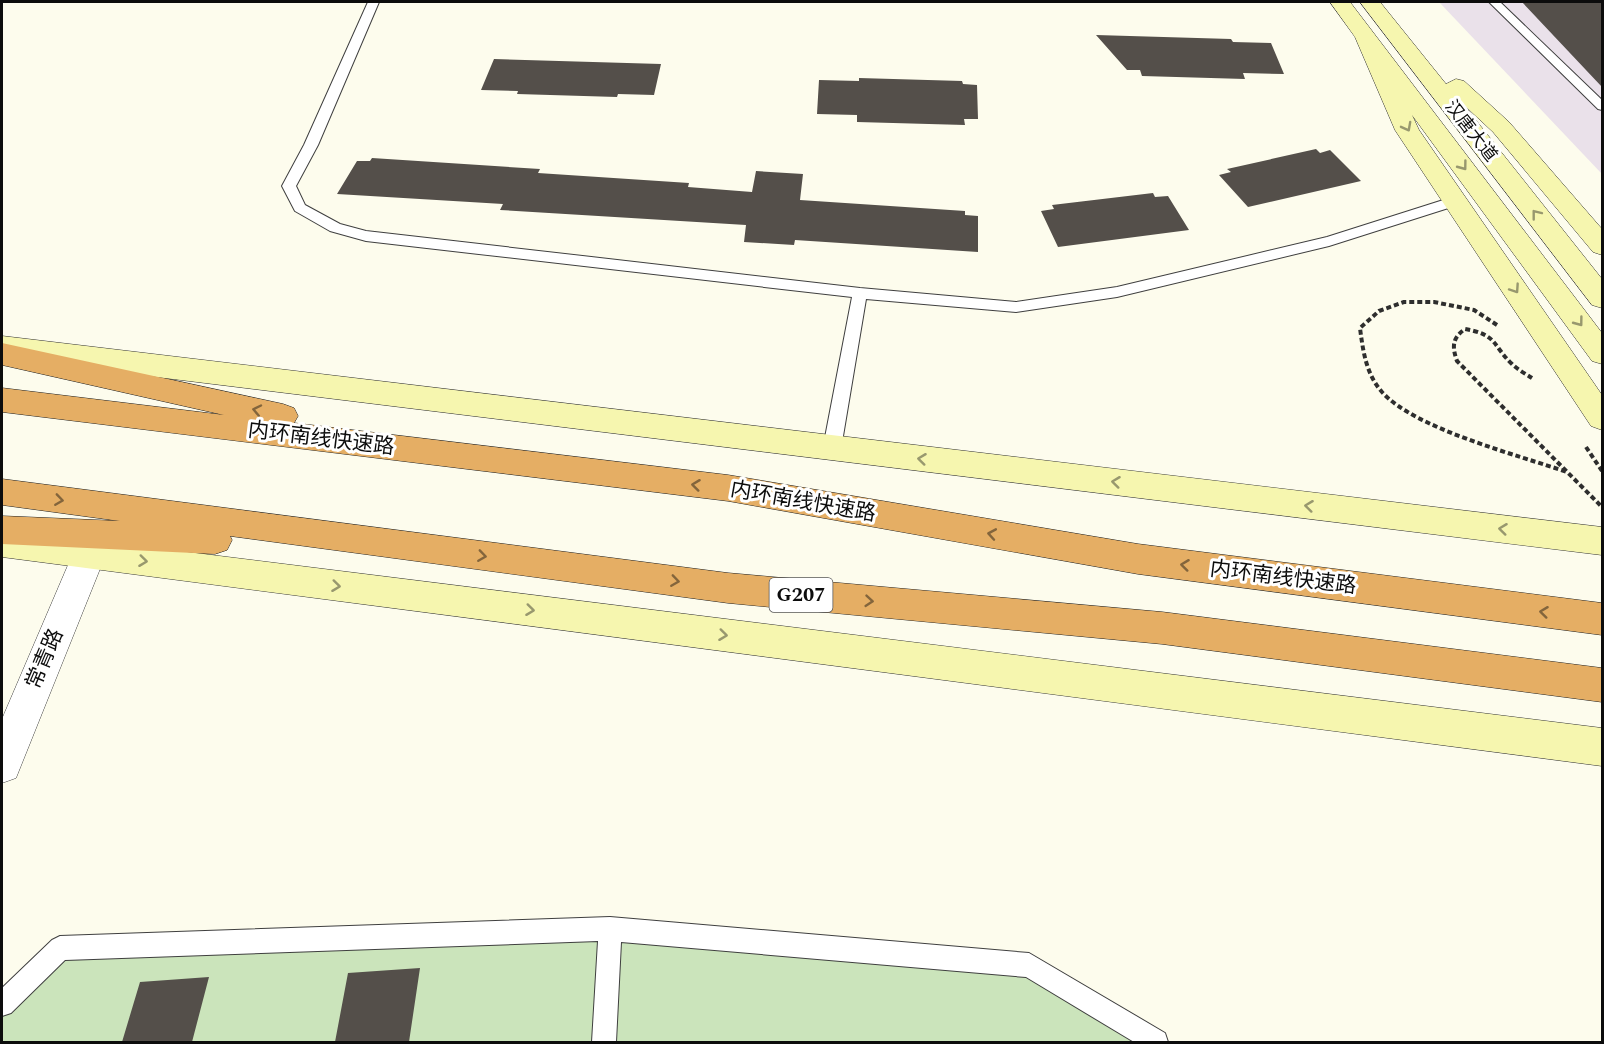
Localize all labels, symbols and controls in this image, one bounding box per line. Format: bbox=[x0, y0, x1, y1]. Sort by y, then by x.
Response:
street label: 汉唐大道 bbox=[1438, 94, 1504, 168]
one-way arrow bbox=[1399, 120, 1411, 131]
one-way arrow bbox=[1455, 159, 1466, 170]
one-way arrow bbox=[1533, 209, 1544, 220]
one-way arrow bbox=[1508, 282, 1519, 293]
one-way arrow bbox=[1572, 315, 1583, 326]
one-way arrow bbox=[252, 404, 262, 417]
street label: 内环南线快速路 bbox=[246, 414, 396, 464]
one-way arrow bbox=[917, 453, 927, 465]
street label: 内环南线快速路 bbox=[728, 473, 878, 531]
one-way arrow bbox=[1111, 477, 1120, 489]
one-way arrow bbox=[692, 479, 701, 491]
one-way arrow bbox=[55, 493, 64, 505]
one-way arrow bbox=[1305, 500, 1314, 513]
one-way arrow bbox=[1498, 523, 1507, 536]
one-way arrow bbox=[987, 528, 997, 541]
one-way arrow bbox=[477, 549, 486, 561]
street label: 内环南线快速路 bbox=[1208, 553, 1358, 603]
one-way arrow bbox=[138, 554, 147, 567]
one-way arrow bbox=[1180, 559, 1189, 572]
one-way arrow bbox=[671, 574, 680, 587]
road number: G207 bbox=[770, 578, 832, 612]
one-way arrow bbox=[332, 579, 341, 591]
one-way arrow bbox=[865, 594, 874, 607]
one-way arrow bbox=[525, 604, 534, 616]
one-way arrow bbox=[1540, 606, 1549, 618]
street label: 常青路 bbox=[18, 624, 72, 694]
one-way arrow bbox=[719, 628, 728, 641]

